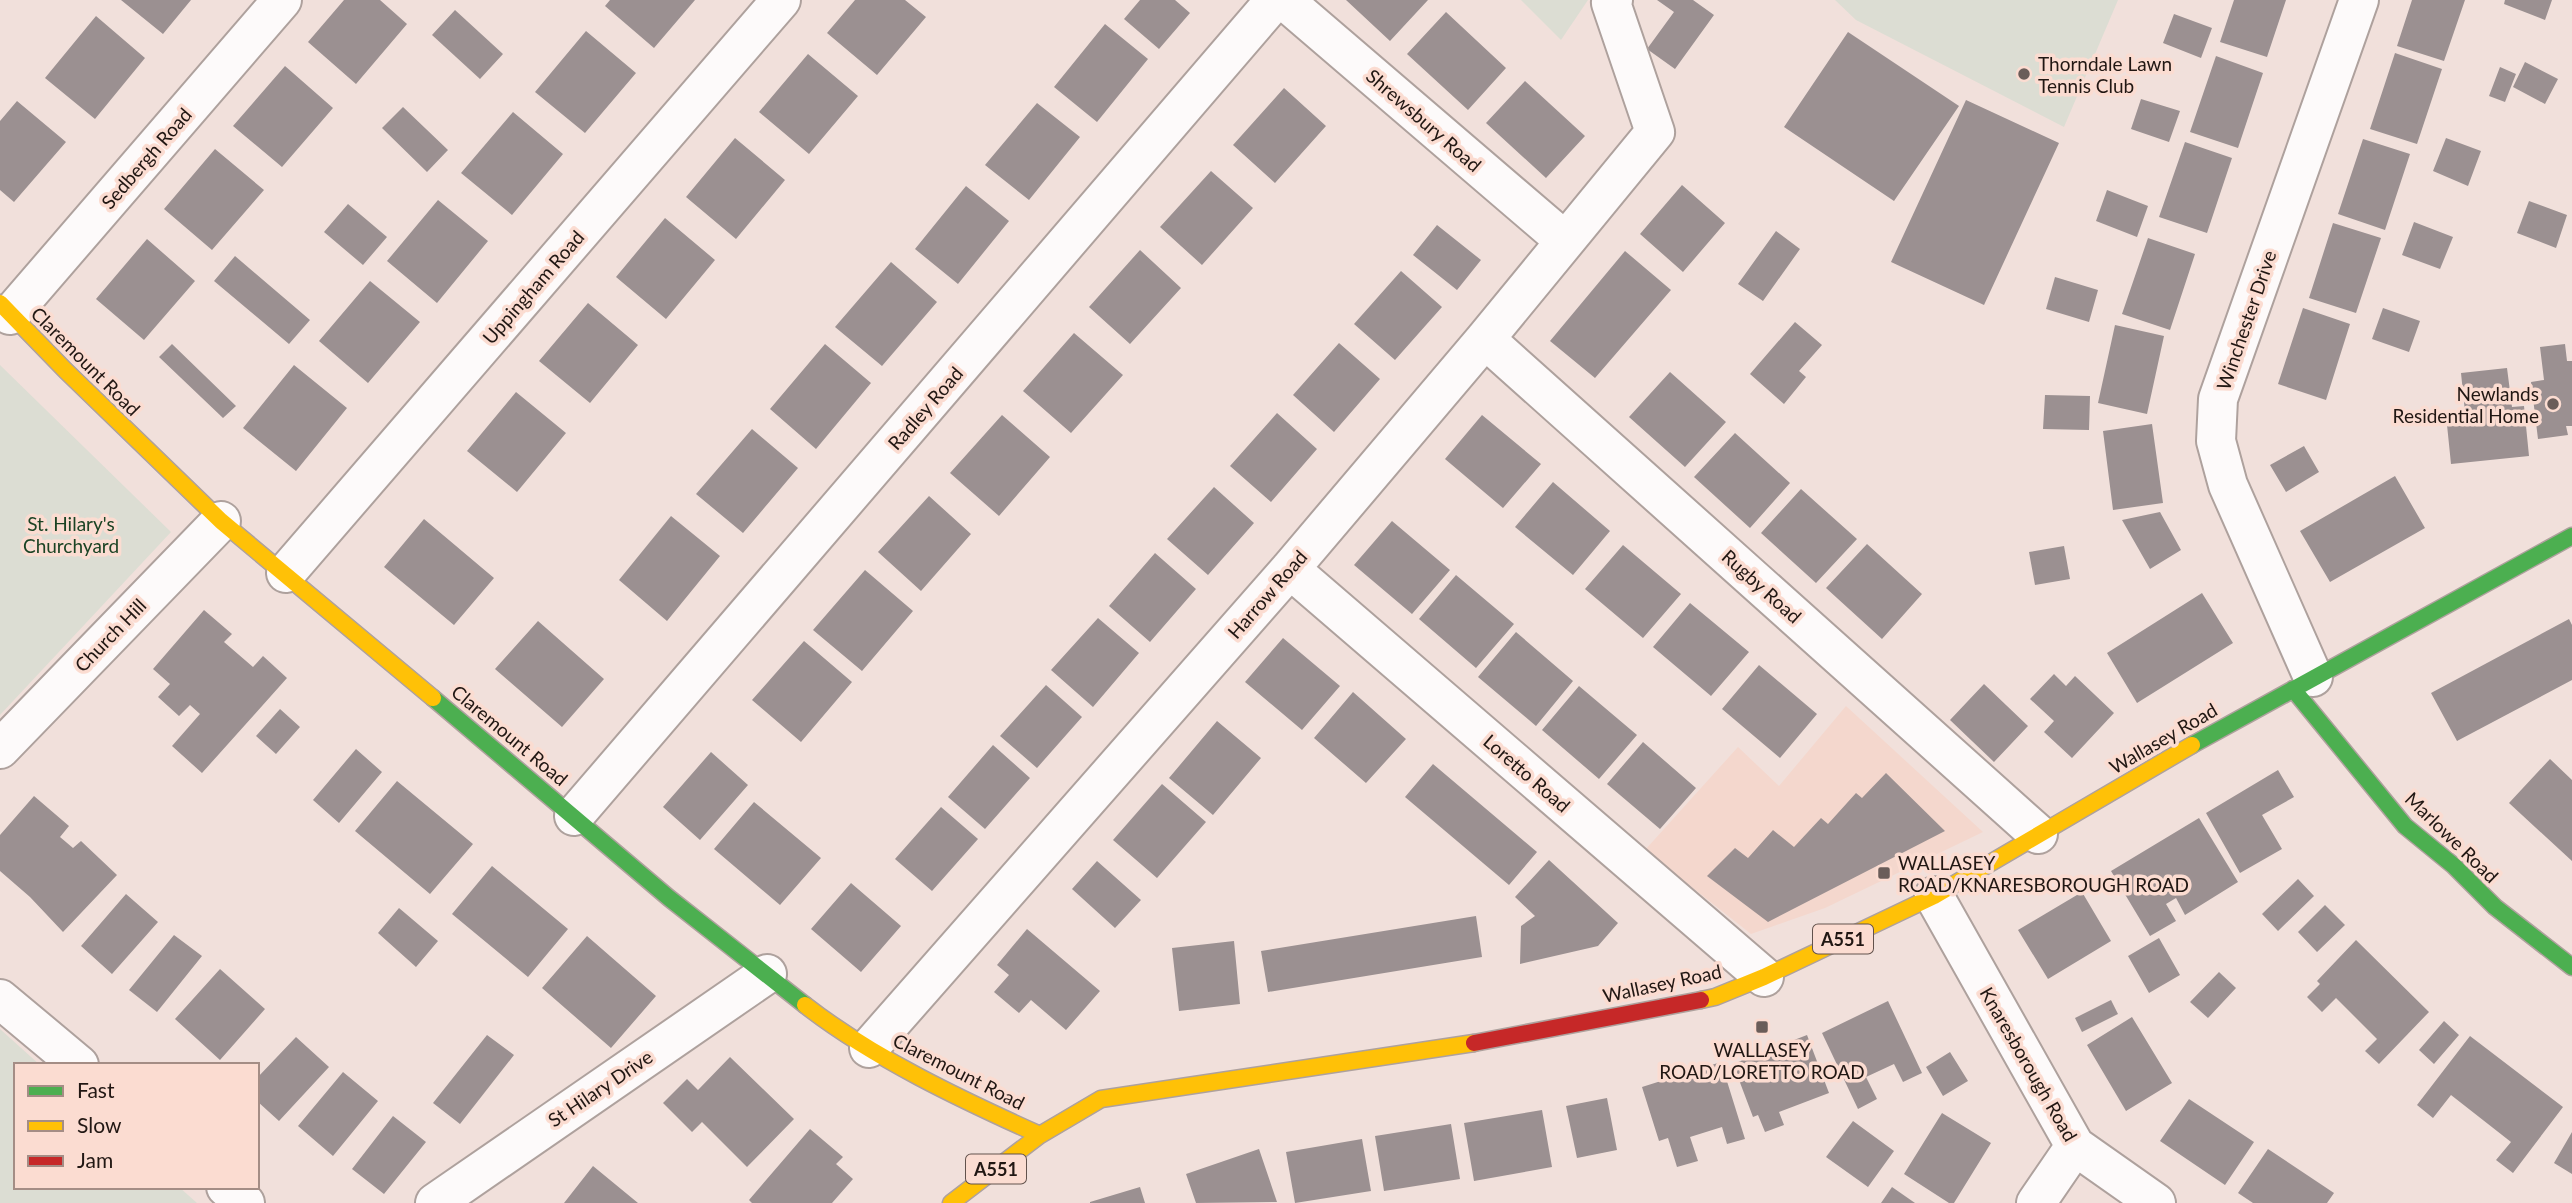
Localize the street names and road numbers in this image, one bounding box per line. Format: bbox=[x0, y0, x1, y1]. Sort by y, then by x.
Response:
street label: Shrewsbury Road bbox=[1362, 64, 1486, 176]
street label: Sedbergh Road bbox=[96, 103, 196, 213]
street label: Uppingham Road bbox=[478, 226, 588, 348]
street label: Winchester Drive bbox=[2211, 247, 2281, 393]
street label: Claremount Road bbox=[27, 302, 145, 420]
street label: Radley Road bbox=[883, 362, 967, 454]
street label: Rugby Road bbox=[1718, 544, 1806, 628]
street label: Harrow Road bbox=[1222, 545, 1312, 643]
street label: Church Hill bbox=[69, 594, 151, 676]
street label: Claremount Road bbox=[447, 680, 573, 790]
street label: Wallasey Road bbox=[2105, 698, 2221, 778]
street label: Loretto Road bbox=[1479, 729, 1575, 817]
street label: Marlowe Road bbox=[2401, 787, 2503, 887]
road number: A551 bbox=[1813, 924, 1873, 954]
street label: Wallasey Road bbox=[1601, 959, 1723, 1007]
street label: Knaresborough Road bbox=[1975, 983, 2083, 1145]
street label: Claremount Road bbox=[889, 1028, 1029, 1114]
street label: St Hilary Drive bbox=[543, 1045, 657, 1131]
road number: A551 bbox=[966, 1154, 1026, 1184]

